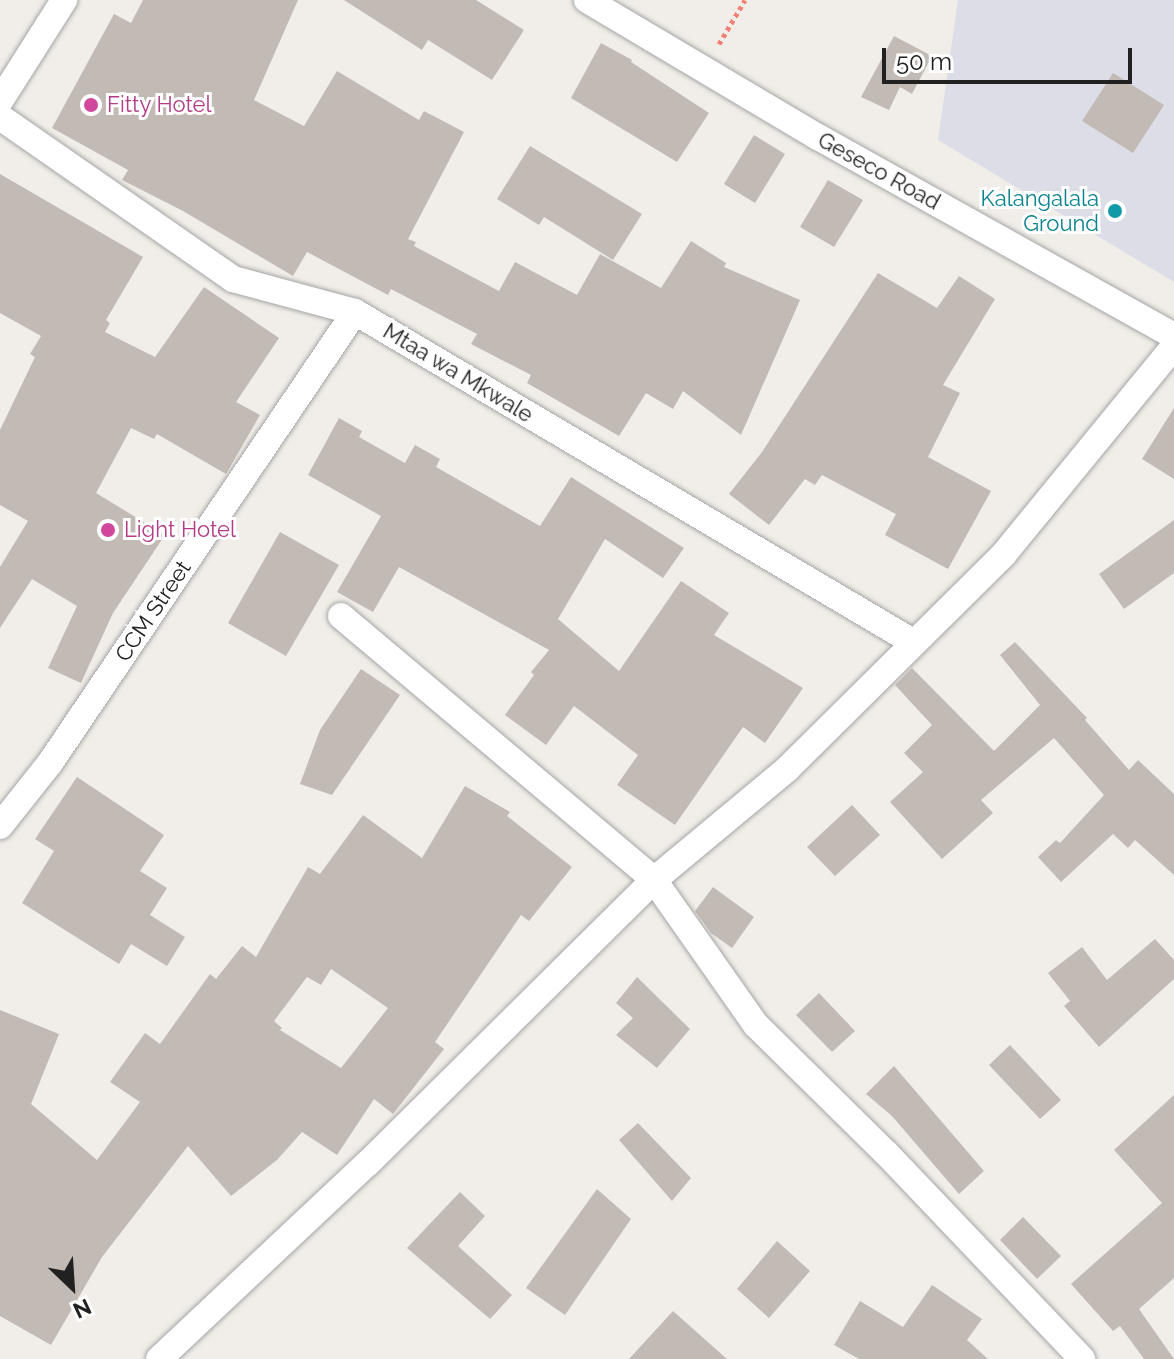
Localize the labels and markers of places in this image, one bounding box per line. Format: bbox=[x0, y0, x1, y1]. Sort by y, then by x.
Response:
place label: Fitty Hotel bbox=[107, 92, 212, 118]
marker: Fitty Hotel bbox=[82, 96, 100, 114]
place label: Kalangalala Ground bbox=[981, 185, 1099, 236]
marker: Kalangalala Ground bbox=[1106, 202, 1124, 220]
place label: Light Hotel bbox=[124, 517, 236, 543]
marker: Light Hotel bbox=[99, 521, 117, 539]

